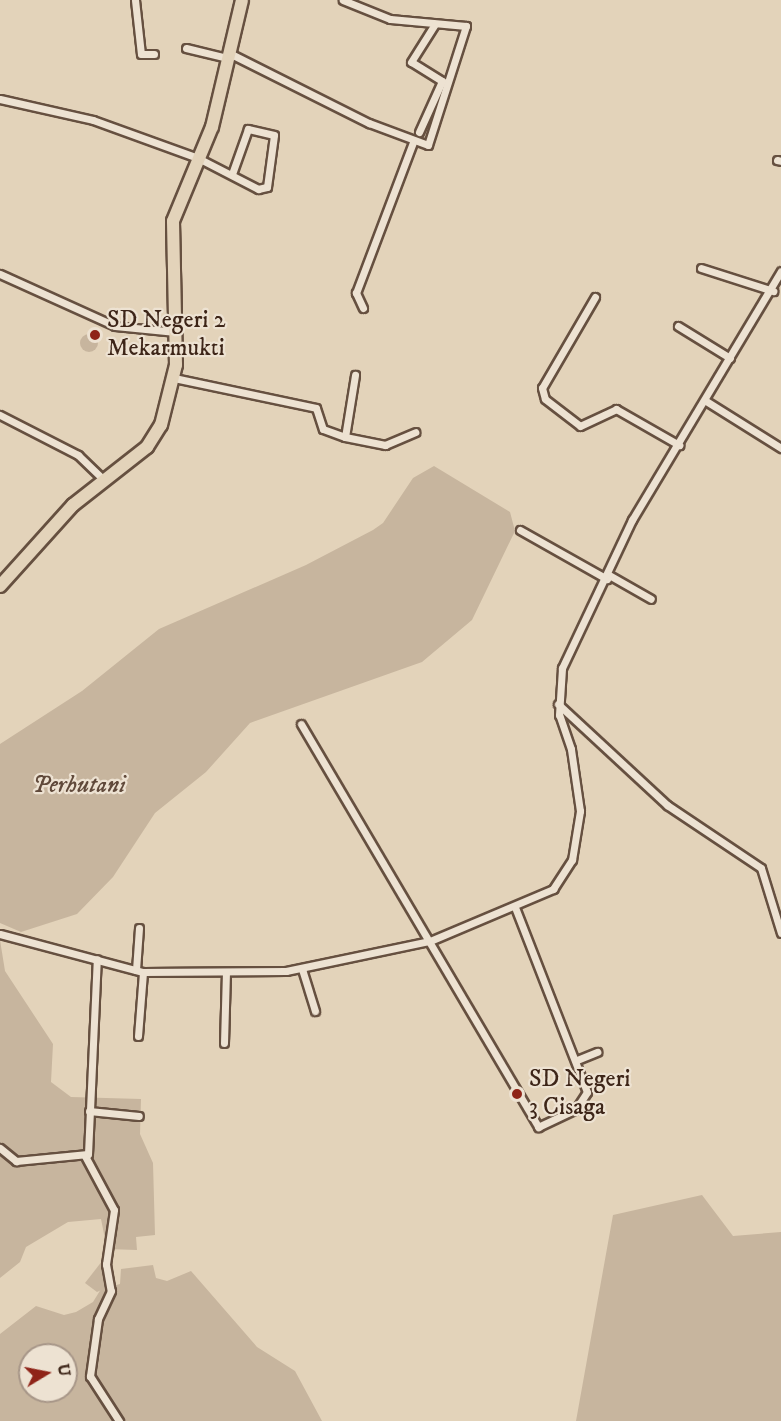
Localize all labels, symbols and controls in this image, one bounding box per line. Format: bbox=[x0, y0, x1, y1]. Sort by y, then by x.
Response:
place label: SD Negeri 2 Mekarmukti bbox=[107, 307, 225, 363]
marker: SD Negeri 2 Mekarmukti bbox=[88, 328, 102, 342]
park label: Perhutani bbox=[33, 772, 125, 800]
place label: SD Negeri 3 Cisaga bbox=[529, 1066, 631, 1122]
marker: SD Negeri 3 Cisaga bbox=[510, 1087, 524, 1101]
north arrow bbox=[18, 1343, 78, 1403]
text: U bbox=[53, 1362, 75, 1378]

